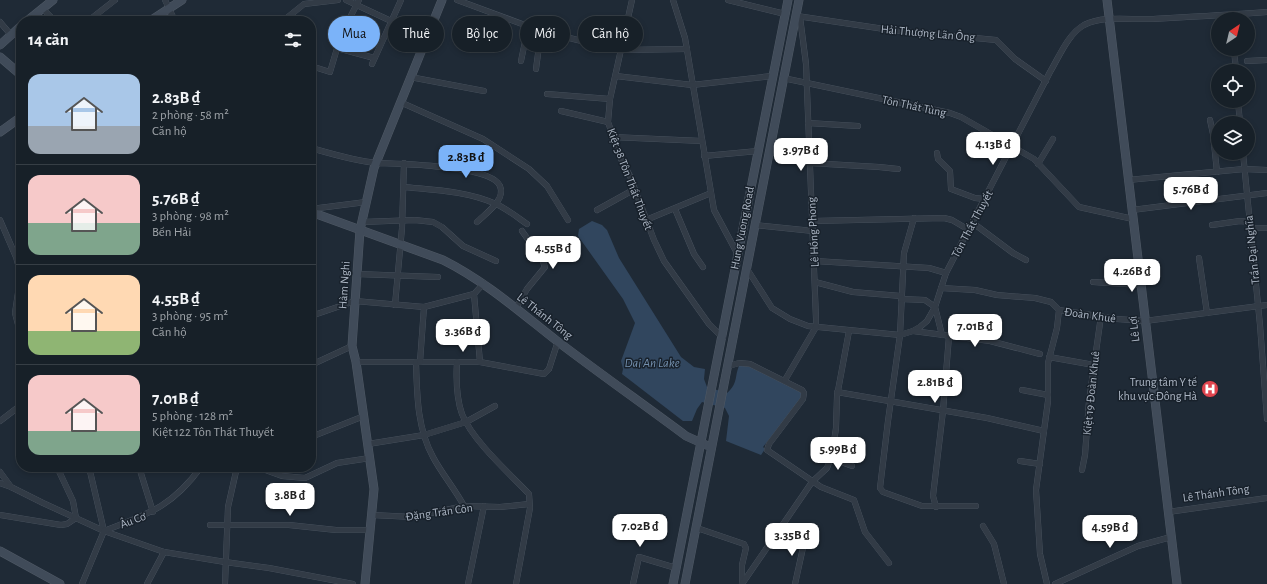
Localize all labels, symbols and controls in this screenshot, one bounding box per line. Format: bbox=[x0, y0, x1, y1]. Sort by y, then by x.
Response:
north arrow bbox=[1211, 12, 1255, 56]
map controls bbox=[1211, 12, 1255, 160]
chip: Mua bbox=[328, 16, 380, 52]
chip: Thuê bbox=[388, 16, 444, 52]
chip: Bộ lọc bbox=[452, 16, 512, 52]
chip: Mới bbox=[520, 16, 570, 52]
chip: Căn hộ bbox=[578, 16, 643, 52]
street label: Hải Thượng Lãn Ông bbox=[880, 22, 976, 43]
icon: filters bbox=[282, 29, 304, 51]
text: 14 căn bbox=[28, 31, 69, 48]
button: locate bbox=[1211, 64, 1255, 108]
text: 2.83B ₫ bbox=[152, 89, 200, 106]
icon: home bbox=[60, 90, 108, 138]
street label: Tôn Thất Tùng bbox=[881, 93, 947, 119]
text: 2 phòng · 58 m² bbox=[152, 109, 229, 122]
button: layers bbox=[1211, 116, 1255, 160]
text: Căn hộ bbox=[152, 125, 187, 138]
street label: Kiệt 38 Tôn Thất Thuyết bbox=[604, 126, 655, 232]
pin: 4.13B ₫ bbox=[956, 132, 1030, 166]
pin: 3.97B ₫ bbox=[764, 138, 838, 172]
text: 4.13B ₫ bbox=[975, 138, 1011, 151]
text: 3.97B ₫ bbox=[783, 144, 819, 157]
pin: 2.83B ₫ bbox=[429, 145, 503, 179]
text: 2.83B ₫ bbox=[448, 151, 484, 164]
pin: 5.76B ₫ bbox=[1154, 177, 1228, 211]
text: 5.76B ₫ bbox=[1173, 183, 1209, 196]
street label: Hung Vuong Road bbox=[728, 186, 756, 270]
street label: Tôn Thất Thuyết bbox=[949, 188, 996, 260]
text: 5.76B ₫ bbox=[152, 190, 200, 207]
icon: home bbox=[60, 191, 108, 239]
street label: Lê Hồng Phong bbox=[805, 196, 821, 267]
text: 3 phòng · 98 m² bbox=[152, 210, 229, 223]
street label: Trần Đại Nghĩa bbox=[1242, 214, 1262, 285]
text: Bến Hải bbox=[152, 226, 191, 239]
pin: 4.55B ₫ bbox=[516, 236, 590, 270]
text: 4.55B ₫ bbox=[535, 242, 571, 255]
pin: 4.26B ₫ bbox=[1095, 259, 1169, 293]
street label: Hàm Nghi bbox=[336, 261, 352, 309]
text: 4.26B ₫ bbox=[1113, 265, 1151, 278]
text: 4.55B ₫ bbox=[152, 290, 200, 307]
icon: home bbox=[60, 291, 108, 339]
street label: Lê Thánh Tông bbox=[515, 291, 575, 341]
street label: Đoàn Khuê bbox=[1063, 305, 1117, 325]
text: 3 phòng · 95 m² bbox=[152, 310, 228, 323]
pin: 7.01B ₫ bbox=[938, 314, 1012, 348]
street label: Lê Lợi bbox=[1126, 315, 1142, 343]
pin: 3.36B ₫ bbox=[426, 319, 500, 353]
text: 7.01B ₫ bbox=[957, 320, 993, 333]
text: 3.36B ₫ bbox=[445, 325, 481, 338]
text: Căn hộ bbox=[152, 326, 187, 339]
street label: Kiệt 19 Đoàn Khuê bbox=[1081, 350, 1101, 436]
water label: Dai An Lake bbox=[624, 357, 680, 370]
pin: 2.81B ₫ bbox=[898, 370, 972, 404]
text: 2.81B ₫ bbox=[917, 376, 953, 389]
place label: Trung tâm Y tế khu vực Đông Hà bbox=[1118, 376, 1197, 402]
hospital icon: Trung tâm Y tế khu vực Đông Hà bbox=[1200, 379, 1220, 399]
text: 7.01B ₫ bbox=[152, 390, 199, 407]
icon: home bbox=[60, 391, 108, 439]
text: 5 phòng · 128 m² bbox=[152, 410, 233, 423]
text: Kiệt 122 Tôn Thất Thuyết bbox=[152, 426, 274, 439]
pin: 5.99B ₫ bbox=[801, 437, 875, 471]
text: 5.99B ₫ bbox=[820, 443, 857, 456]
street label: Lê Thánh Tông bbox=[1182, 482, 1250, 504]
pin: 3.8B ₫ bbox=[257, 483, 323, 517]
text: 3.8B ₫ bbox=[275, 489, 305, 502]
street label: Đặng Trần Côn bbox=[405, 501, 473, 523]
street label: Âu Cơ bbox=[118, 509, 148, 530]
pin: 7.02B ₫ bbox=[603, 514, 677, 548]
pin: 4.59B ₫ bbox=[1073, 515, 1147, 549]
text: 7.02B ₫ bbox=[621, 520, 659, 533]
text: 4.59B ₫ bbox=[1091, 521, 1129, 534]
pin: 3.35B ₫ bbox=[755, 523, 829, 557]
text: 3.35B ₫ bbox=[774, 529, 810, 542]

